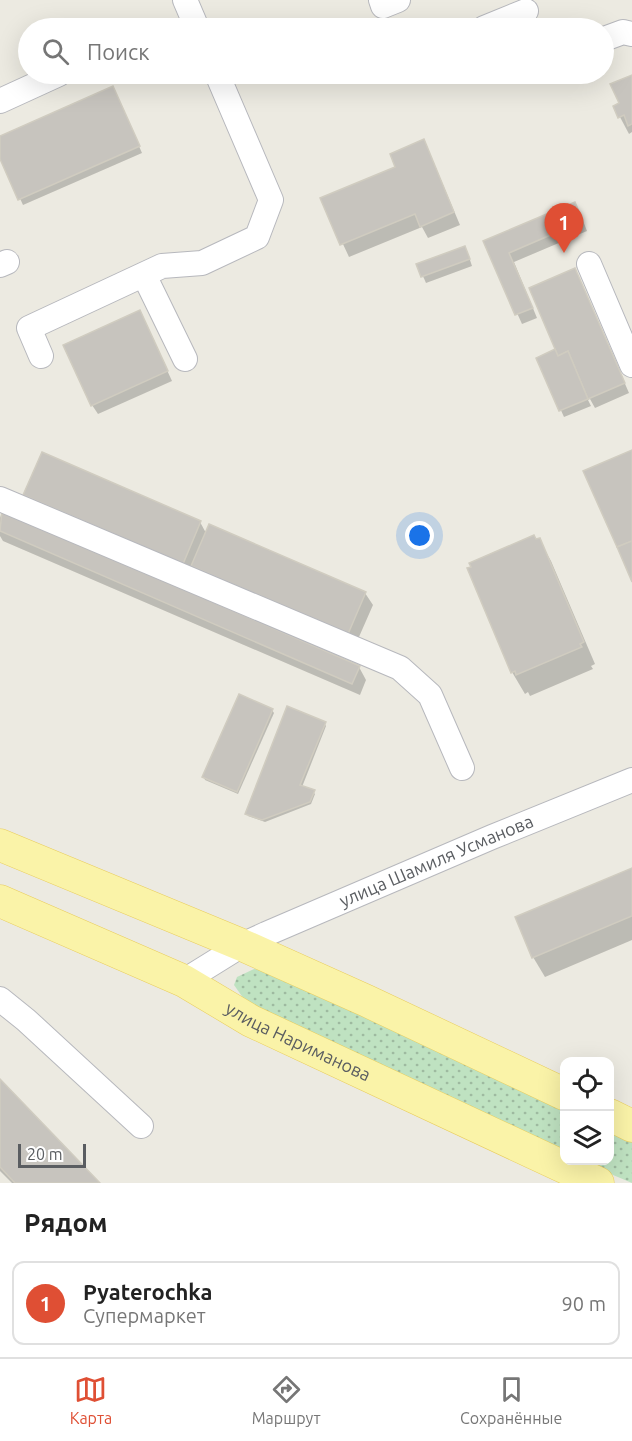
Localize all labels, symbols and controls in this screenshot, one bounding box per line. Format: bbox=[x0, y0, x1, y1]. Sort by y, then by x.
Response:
search box bbox=[18, 18, 614, 84]
icon: search bbox=[39, 35, 72, 68]
text: Поиск bbox=[87, 39, 150, 64]
pin: 1 bbox=[544, 204, 584, 253]
your location bbox=[405, 521, 434, 550]
street label: улица Шамиля Усманова bbox=[336, 810, 536, 910]
street label: улица Нариманова bbox=[222, 997, 374, 1085]
map controls bbox=[560, 1057, 614, 1165]
button: locate bbox=[560, 1057, 614, 1111]
button: layers bbox=[560, 1111, 614, 1165]
scale bar bbox=[18, 1141, 86, 1168]
text: 20 m bbox=[27, 1145, 63, 1163]
text: Рядом bbox=[24, 1208, 108, 1237]
text: Pyaterochka bbox=[83, 1279, 213, 1304]
text: 1 bbox=[40, 1292, 51, 1315]
text: 90 m bbox=[562, 1292, 606, 1315]
text: Супермаркет bbox=[83, 1304, 206, 1327]
tab: Карта bbox=[70, 1373, 112, 1427]
tab: Маршрут bbox=[252, 1373, 321, 1427]
tab: Сохранённые bbox=[460, 1373, 562, 1427]

